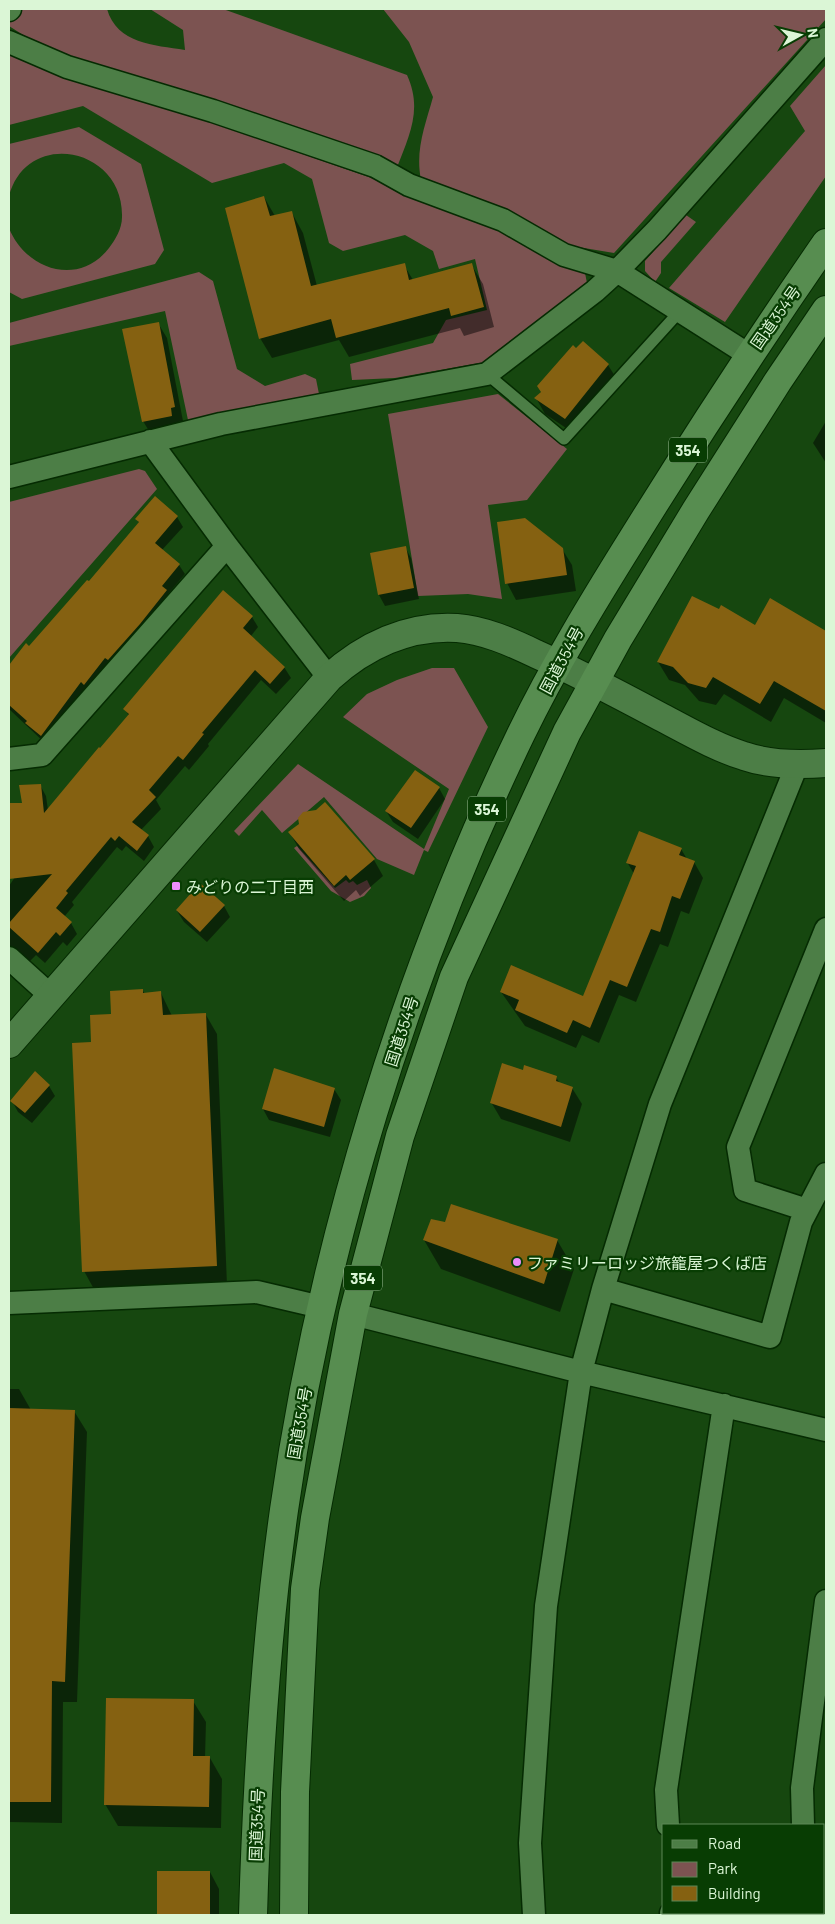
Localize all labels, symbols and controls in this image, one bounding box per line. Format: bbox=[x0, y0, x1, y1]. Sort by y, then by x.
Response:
north arrow bbox=[775, 10, 825, 60]
text: N bbox=[804, 27, 822, 39]
street label: 国道354号 bbox=[746, 282, 804, 352]
road number: 354 bbox=[669, 438, 707, 462]
street label: 国道354号 bbox=[535, 623, 587, 697]
road number: 354 bbox=[468, 796, 506, 822]
place label: みどりの二丁目西 bbox=[186, 877, 314, 896]
marker: みどりの二丁目西 bbox=[170, 880, 182, 892]
street label: 国道354号 bbox=[381, 993, 421, 1069]
place label: ファミリーロッジ旅籠屋つくば店 bbox=[527, 1253, 767, 1272]
marker: ファミリーロッジ旅籠屋つくば店 bbox=[511, 1256, 523, 1268]
road number: 354 bbox=[344, 1266, 382, 1290]
street label: 国道354号 bbox=[283, 1385, 315, 1461]
street label: 国道354号 bbox=[245, 1788, 267, 1862]
legend bbox=[662, 1824, 825, 1914]
text: Road bbox=[708, 1834, 741, 1852]
text: Park bbox=[708, 1859, 738, 1877]
text: Building bbox=[708, 1884, 761, 1902]

